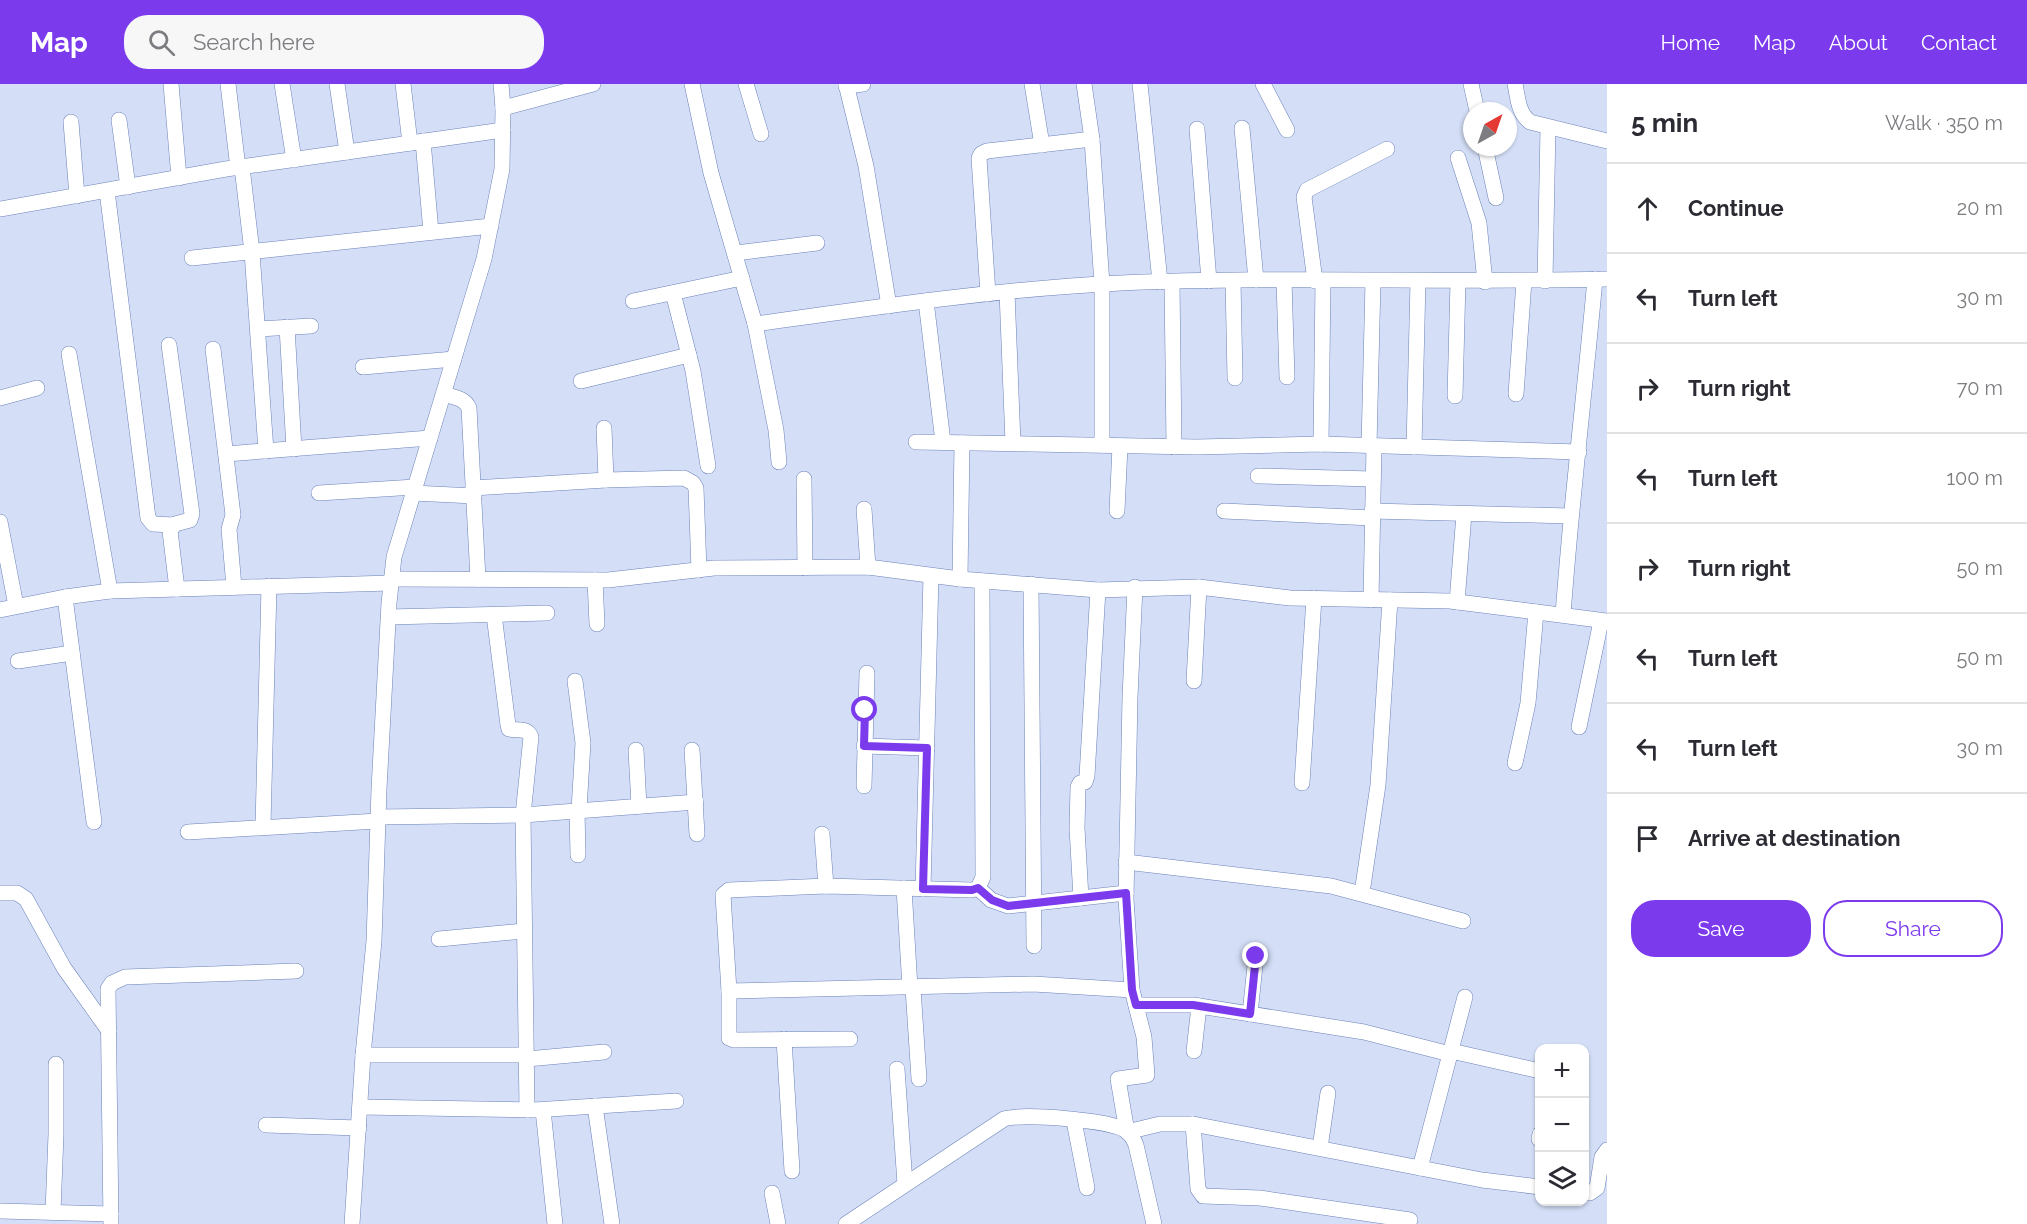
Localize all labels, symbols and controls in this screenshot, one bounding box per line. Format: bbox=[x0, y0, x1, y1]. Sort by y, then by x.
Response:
search box bbox=[124, 15, 544, 69]
text: Map bbox=[30, 26, 88, 59]
icon: search bbox=[145, 26, 178, 59]
text: Search here bbox=[193, 29, 315, 55]
text: Home bbox=[1661, 30, 1720, 55]
text: Map bbox=[1753, 30, 1796, 55]
text: About bbox=[1829, 30, 1888, 55]
text: Contact bbox=[1921, 30, 1997, 55]
north arrow bbox=[1463, 102, 1517, 156]
text: 5 min bbox=[1631, 108, 1698, 138]
text: Walk · 350 m bbox=[1885, 111, 2003, 135]
icon: ahead bbox=[1631, 192, 1664, 225]
text: Continue bbox=[1688, 195, 1784, 221]
text: 20 m bbox=[1957, 196, 2003, 220]
icon: left bbox=[1631, 282, 1664, 315]
text: Turn left bbox=[1688, 285, 1778, 311]
text: 30 m bbox=[1957, 286, 2003, 310]
icon: right bbox=[1631, 372, 1664, 405]
text: Turn right bbox=[1688, 375, 1791, 401]
text: 70 m bbox=[1957, 376, 2003, 400]
icon: left bbox=[1631, 462, 1664, 495]
text: Turn left bbox=[1688, 465, 1778, 491]
text: 100 m bbox=[1946, 466, 2003, 490]
icon: right bbox=[1631, 552, 1664, 585]
text: Turn right bbox=[1688, 555, 1791, 581]
text: 50 m bbox=[1956, 556, 2003, 580]
icon: left bbox=[1631, 642, 1664, 675]
text: Turn left bbox=[1688, 645, 1778, 671]
text: 50 m bbox=[1956, 646, 2003, 670]
route start bbox=[851, 696, 877, 722]
icon: left bbox=[1631, 732, 1664, 765]
text: Turn left bbox=[1688, 735, 1778, 761]
text: 30 m bbox=[1957, 736, 2003, 760]
icon: arrive bbox=[1631, 822, 1664, 855]
text: Arrive at destination bbox=[1688, 825, 1901, 851]
button: Save bbox=[1631, 900, 1811, 957]
button: Share bbox=[1823, 900, 2003, 957]
route end bbox=[1242, 942, 1268, 968]
map controls bbox=[1535, 1044, 1589, 1206]
button: + bbox=[1535, 1044, 1589, 1098]
button: − bbox=[1535, 1098, 1589, 1152]
button: layers bbox=[1535, 1152, 1589, 1206]

